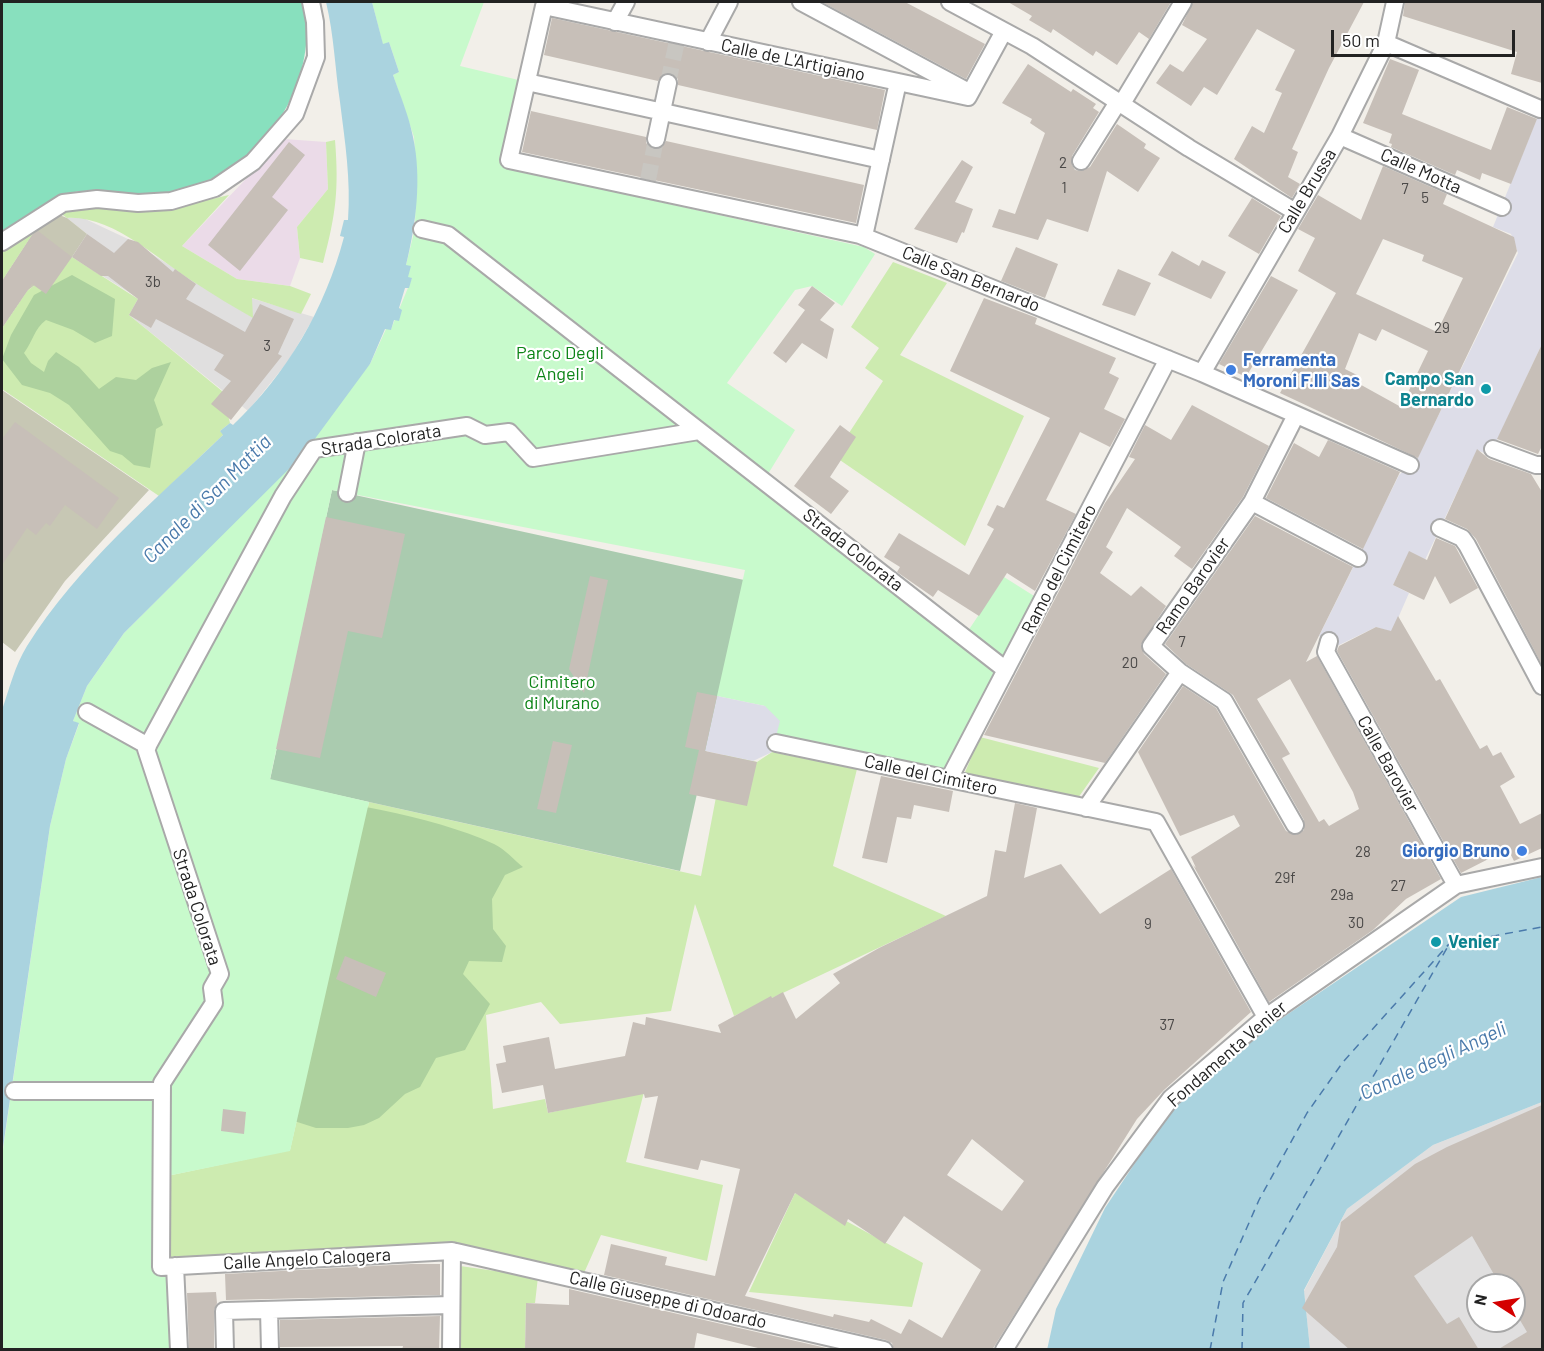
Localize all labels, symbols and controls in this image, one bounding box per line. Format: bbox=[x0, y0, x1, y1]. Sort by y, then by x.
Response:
scale bar bbox=[1334, 18, 1518, 56]
text: 50 m bbox=[1342, 29, 1380, 51]
street label: Calle de L'Artigiano bbox=[719, 34, 867, 86]
street label: Calle Motta bbox=[1377, 144, 1465, 198]
street label: Calle Brussa bbox=[1273, 145, 1341, 237]
house number: 2 bbox=[1059, 154, 1067, 172]
house number: 1 bbox=[1061, 179, 1067, 197]
house number: 7 bbox=[1401, 180, 1409, 198]
house number: 5 bbox=[1421, 189, 1429, 207]
street label: Calle San Bernardo bbox=[899, 241, 1043, 317]
house number: 3b bbox=[145, 273, 161, 291]
house number: 29 bbox=[1434, 319, 1450, 337]
house number: 3 bbox=[263, 337, 271, 355]
park label: Parco Degli Angeli bbox=[516, 342, 604, 385]
place label: Ferramenta Moroni F.lli Sas bbox=[1243, 349, 1360, 392]
marker: Ferramenta Moroni F.lli Sas bbox=[1224, 363, 1238, 377]
place label: Campo San Bernardo bbox=[1385, 368, 1474, 410]
marker: Campo San Bernardo bbox=[1479, 382, 1493, 396]
street label: Strada Colorata bbox=[319, 420, 443, 460]
water label: Canale di San Mattia bbox=[138, 430, 276, 568]
street label: Ramo del Cimitero bbox=[1017, 501, 1101, 637]
street label: Strada Colorata bbox=[798, 504, 908, 596]
street label: Ramo Barovier bbox=[1151, 533, 1235, 639]
house number: 7 bbox=[1178, 633, 1186, 651]
house number: 20 bbox=[1122, 654, 1138, 672]
park label: Cimitero di Murano bbox=[524, 671, 600, 714]
street label: Calle Barovier bbox=[1353, 712, 1423, 816]
street label: Calle del Cimitero bbox=[862, 750, 1000, 800]
place label: Giorgio Bruno bbox=[1402, 840, 1510, 862]
house number: 28 bbox=[1355, 843, 1371, 861]
marker: Giorgio Bruno bbox=[1515, 844, 1529, 858]
street label: Strada Colorata bbox=[168, 846, 226, 968]
house number: 29f bbox=[1274, 869, 1296, 887]
house number: 27 bbox=[1390, 877, 1406, 895]
house number: 29a bbox=[1330, 886, 1354, 904]
house number: 30 bbox=[1348, 914, 1364, 932]
house number: 9 bbox=[1144, 915, 1152, 933]
place label: Venier bbox=[1448, 931, 1499, 953]
marker: Venier bbox=[1429, 935, 1443, 949]
street label: Fondamenta Venier bbox=[1163, 996, 1291, 1112]
house number: 37 bbox=[1160, 1016, 1174, 1034]
water label: Canale degli Angeli bbox=[1356, 1017, 1510, 1105]
street label: Calle Angelo Calogera bbox=[223, 1244, 391, 1274]
street label: Calle Giuseppe di Odoardo bbox=[567, 1267, 769, 1333]
north arrow bbox=[1466, 1273, 1526, 1333]
text: N bbox=[1469, 1292, 1490, 1307]

